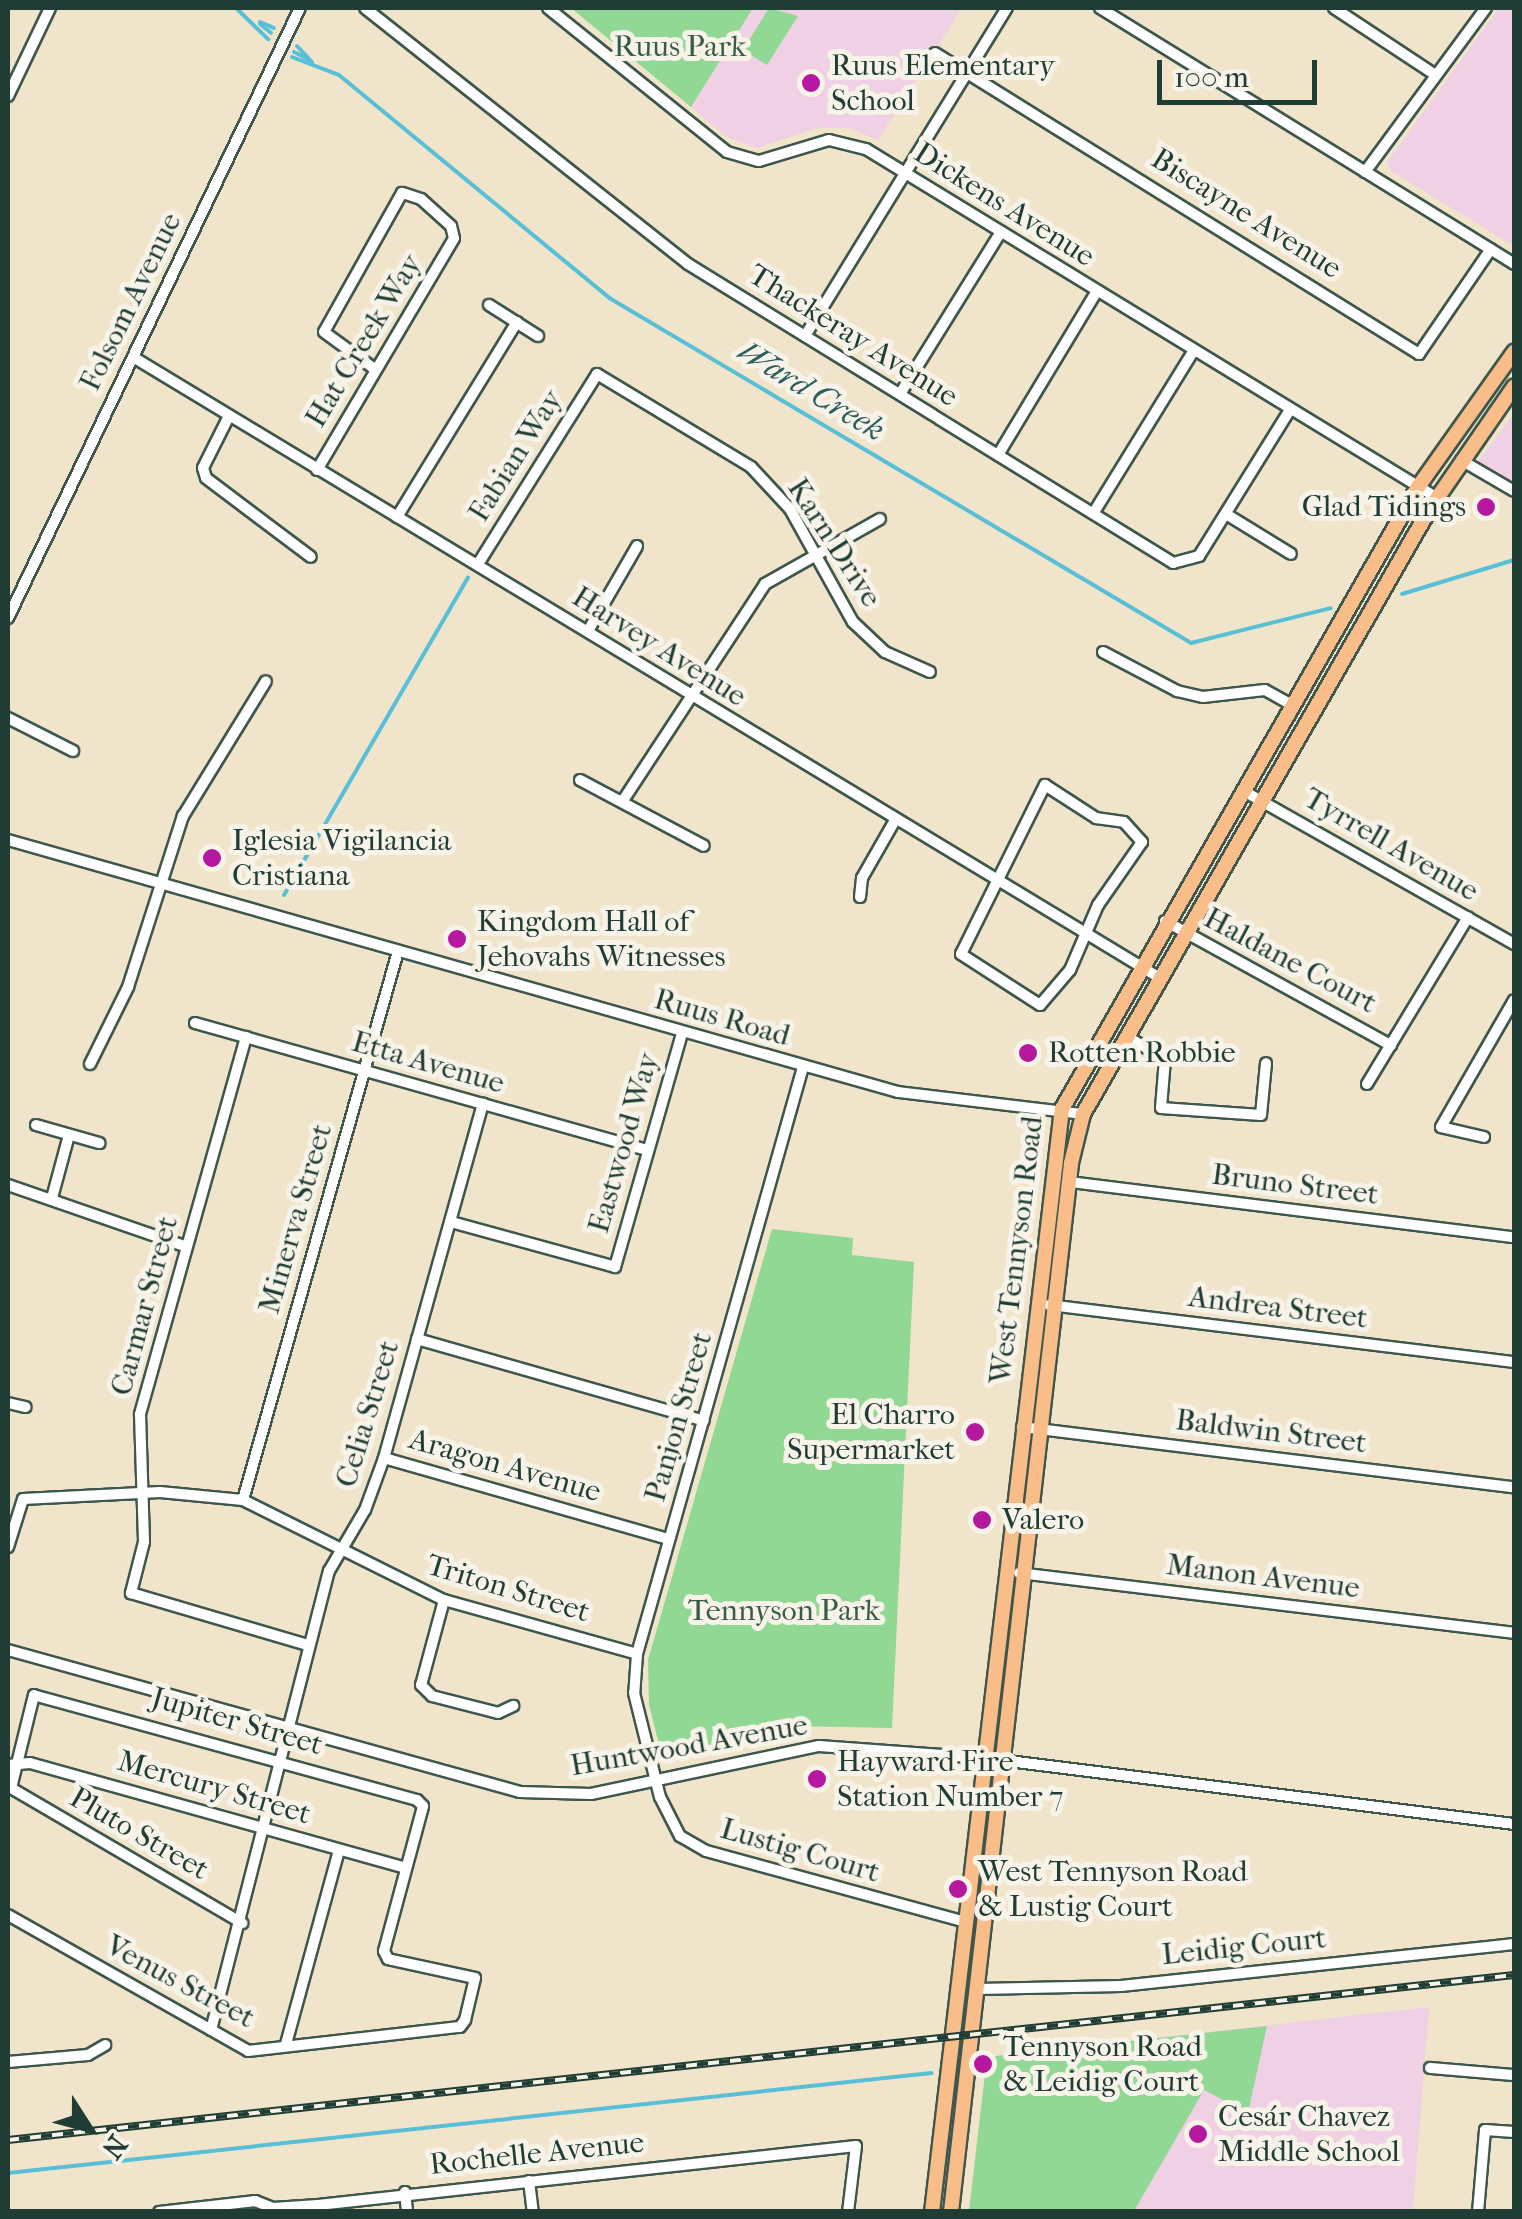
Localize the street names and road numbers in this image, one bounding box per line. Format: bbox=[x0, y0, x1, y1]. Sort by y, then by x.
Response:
street label: Dickens Avenue bbox=[907, 135, 1101, 275]
street label: Biscayne Avenue bbox=[1144, 141, 1348, 287]
street label: Folsom Avenue bbox=[72, 207, 190, 397]
street label: Hat Creek Way bbox=[298, 248, 430, 434]
street label: Thackeray Avenue bbox=[742, 257, 964, 415]
street label: Fabian Way bbox=[461, 383, 571, 529]
street label: Karn Drive bbox=[779, 472, 889, 614]
street label: Harvey Avenue bbox=[565, 579, 753, 715]
street label: Tyrrell Avenue bbox=[1297, 781, 1485, 909]
street label: Haldane Court bbox=[1198, 900, 1382, 1022]
street label: Ruus Road bbox=[650, 981, 794, 1055]
street label: Etta Avenue bbox=[348, 1024, 508, 1102]
street label: Eastwood Way bbox=[581, 1049, 667, 1237]
street label: West Tennyson Road bbox=[983, 1114, 1051, 1386]
street label: Minerva Street bbox=[252, 1120, 340, 1318]
street label: Bruno Street bbox=[1210, 1157, 1380, 1213]
street label: Carmar Street bbox=[104, 1212, 186, 1400]
street label: Andrea Street bbox=[1186, 1279, 1370, 1337]
street label: Panjon Street bbox=[638, 1328, 720, 1506]
street label: Celia Street bbox=[329, 1336, 407, 1492]
street label: Baldwin Street bbox=[1174, 1402, 1368, 1462]
street label: Aragon Avenue bbox=[405, 1421, 605, 1511]
street label: Triton Street bbox=[422, 1547, 594, 1631]
street label: Manon Avenue bbox=[1164, 1547, 1362, 1607]
street label: Jupiter Street bbox=[147, 1680, 327, 1764]
street label: Huntwood Avenue bbox=[568, 1707, 810, 1785]
street label: Mercury Street bbox=[113, 1743, 315, 1833]
street label: Pluto Street bbox=[63, 1780, 215, 1888]
street label: Lustig Court bbox=[716, 1811, 884, 1891]
street label: Leidig Court bbox=[1160, 1920, 1328, 1974]
street label: Venus Street bbox=[99, 1928, 261, 2036]
street label: Rochelle Avenue bbox=[428, 2125, 646, 2183]

